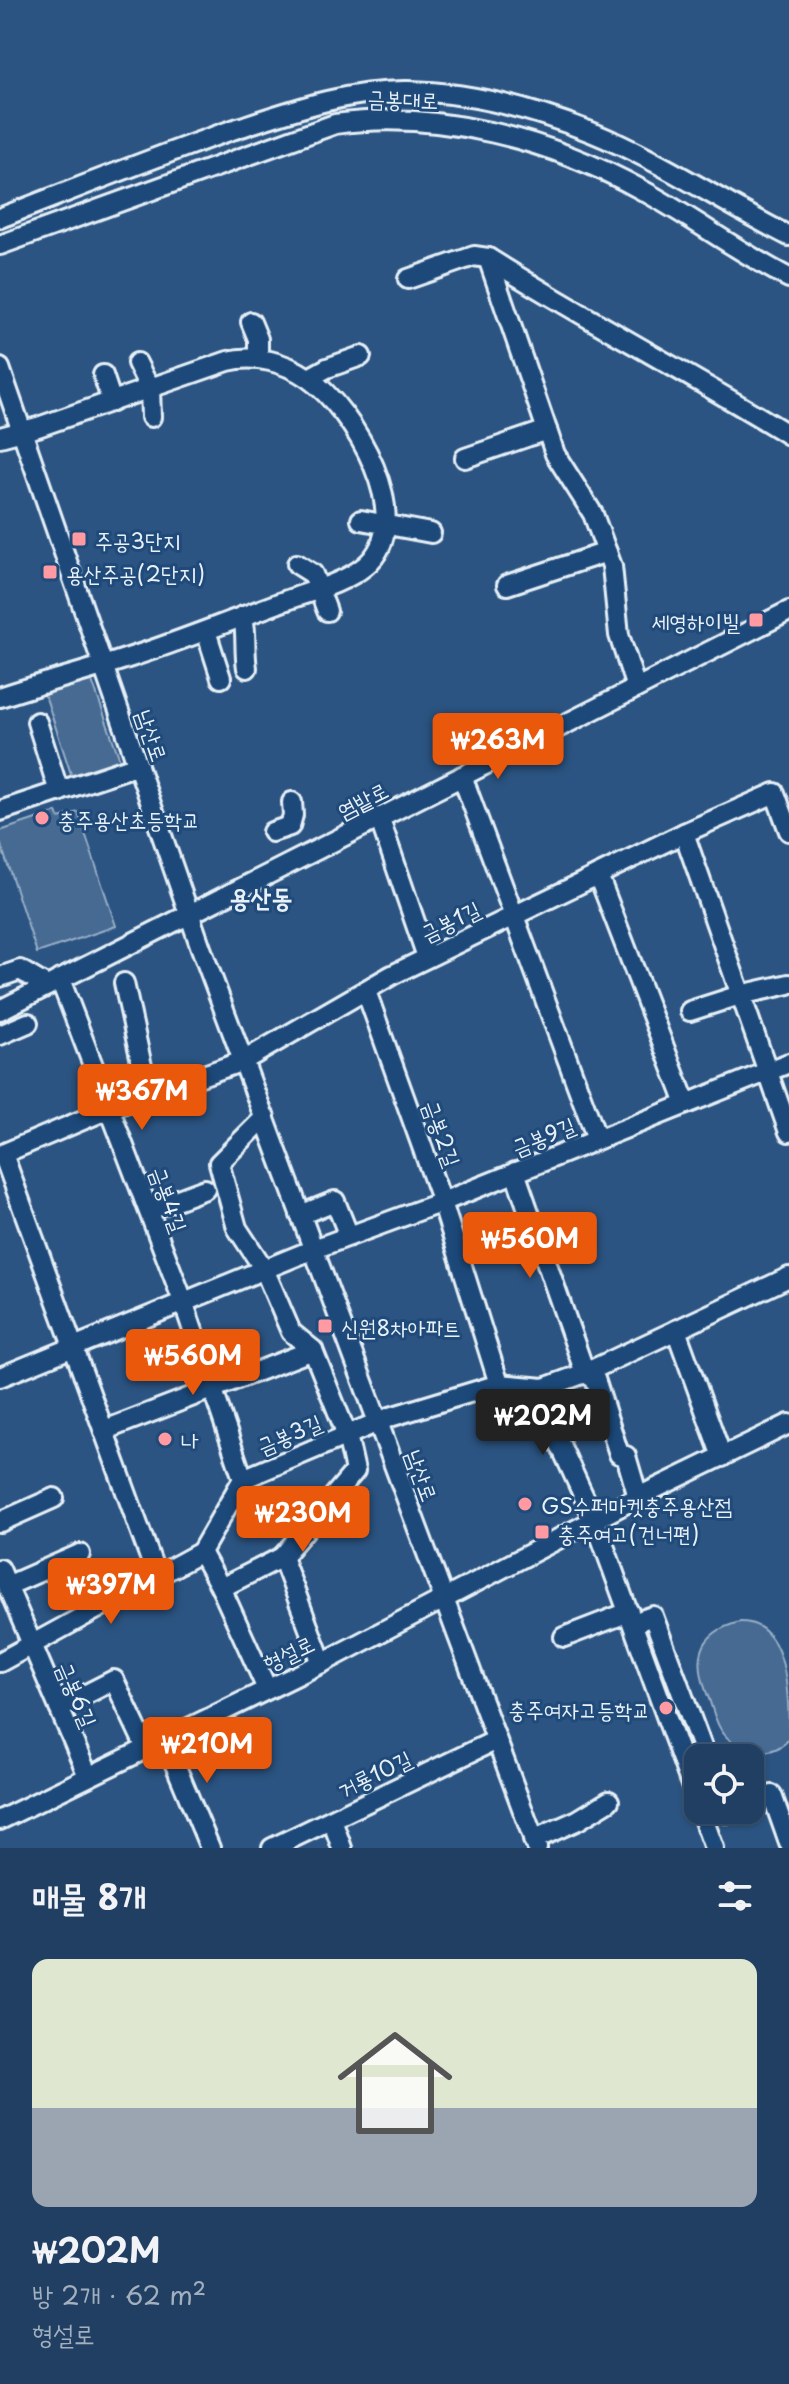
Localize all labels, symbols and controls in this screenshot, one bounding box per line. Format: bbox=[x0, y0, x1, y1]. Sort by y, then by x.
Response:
street label: 금봉대로 bbox=[367, 80, 439, 116]
place label: 주공3단지 bbox=[95, 523, 180, 556]
marker: 주공3단지 bbox=[70, 530, 88, 548]
place label: 용산주공(2단지) bbox=[66, 556, 205, 589]
marker: 용산주공(2단지) bbox=[41, 563, 59, 581]
place label: 세영하이빌 bbox=[651, 604, 740, 637]
marker: 세영하이빌 bbox=[747, 611, 765, 629]
street label: 남산로 bbox=[129, 705, 177, 765]
pin: ₩263M bbox=[442, 713, 554, 781]
text: ₩263M bbox=[451, 719, 545, 758]
street label: 염밭로 bbox=[331, 772, 393, 826]
place label: 충주용산초등학교 bbox=[58, 802, 200, 835]
marker: 충주용산초등학교 bbox=[33, 809, 51, 827]
district label: 용산동 bbox=[230, 877, 292, 916]
street label: 금봉1길 bbox=[414, 891, 486, 949]
pin: ₩367M bbox=[86, 1064, 198, 1132]
text: ₩367M bbox=[96, 1070, 188, 1109]
street label: 금봉2길 bbox=[416, 1095, 470, 1171]
street label: 금봉9길 bbox=[506, 1107, 580, 1163]
street label: 금봉4길 bbox=[143, 1162, 197, 1237]
pin: ₩560M bbox=[474, 1212, 586, 1280]
text: ₩560M bbox=[481, 1218, 579, 1257]
place label: 신원8차아파트 bbox=[341, 1310, 461, 1343]
marker: 신원8차아파트 bbox=[316, 1317, 334, 1335]
pin: ₩560M bbox=[137, 1329, 249, 1397]
text: ₩560M bbox=[144, 1335, 242, 1374]
pin: ₩202M bbox=[487, 1389, 599, 1457]
text: ₩202M bbox=[494, 1395, 592, 1434]
street label: 금봉3길 bbox=[251, 1404, 327, 1461]
place label: 나 bbox=[181, 1423, 199, 1456]
marker: 나 bbox=[156, 1430, 174, 1448]
street label: 남산로 bbox=[398, 1444, 448, 1506]
pin: ₩230M bbox=[247, 1486, 359, 1554]
place label: GS수퍼마켓충주용산점 bbox=[541, 1488, 732, 1521]
text: ₩230M bbox=[255, 1492, 351, 1531]
marker: GS수퍼마켓충주용산점 bbox=[516, 1495, 534, 1513]
place label: 충주여고(건너편) bbox=[558, 1516, 699, 1549]
marker: 충주여고(건너편) bbox=[533, 1523, 551, 1541]
pin: ₩397M bbox=[55, 1558, 167, 1626]
text: ₩397M bbox=[66, 1564, 156, 1603]
street label: 형설로 bbox=[257, 1626, 319, 1678]
street label: 금봉6길 bbox=[49, 1656, 107, 1732]
place label: 충주여자고등학교 bbox=[508, 1692, 650, 1725]
marker: 충주여자고등학교 bbox=[657, 1699, 675, 1717]
pin: ₩210M bbox=[151, 1717, 263, 1785]
text: ₩210M bbox=[161, 1723, 253, 1762]
street label: 거룡10길 bbox=[331, 1741, 417, 1805]
map controls bbox=[684, 1744, 764, 1824]
button: locate bbox=[684, 1744, 764, 1824]
text: 매물 8개 bbox=[32, 1870, 146, 1922]
icon: filters bbox=[713, 1874, 757, 1918]
icon: home bbox=[323, 2011, 467, 2155]
text: ₩202M bbox=[32, 2223, 161, 2275]
text: 방 2개 · 62 m² bbox=[32, 2275, 206, 2314]
text: 형설로 bbox=[32, 2314, 95, 2353]

